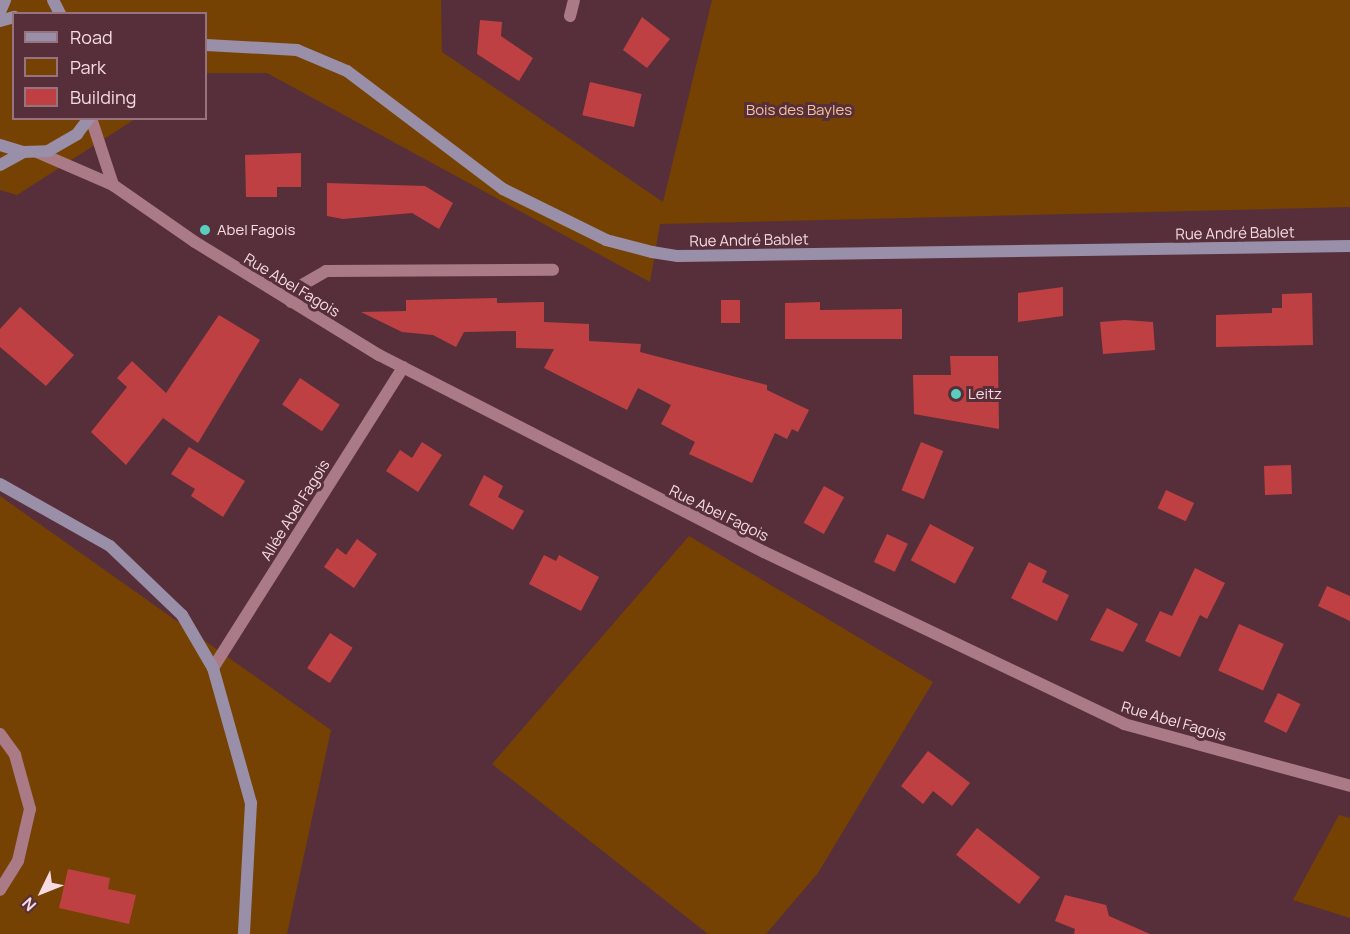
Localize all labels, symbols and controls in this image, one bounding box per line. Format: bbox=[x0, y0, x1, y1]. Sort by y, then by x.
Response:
legend bbox=[12, 12, 207, 120]
text: Road bbox=[70, 25, 113, 49]
text: Park bbox=[70, 55, 106, 79]
text: Building bbox=[70, 85, 136, 109]
park label: Bois des Bayles bbox=[746, 101, 852, 119]
place label: Abel Fagois bbox=[217, 221, 295, 239]
marker: Abel Fagois bbox=[198, 223, 212, 237]
street label: Rue André Bablet bbox=[1175, 223, 1295, 243]
street label: Rue André Bablet bbox=[689, 230, 809, 250]
street label: Rue Abel Fagois bbox=[241, 249, 343, 321]
place label: Leitz bbox=[968, 385, 1002, 403]
marker: Leitz bbox=[949, 387, 963, 401]
street label: Allée Abel Fagois bbox=[257, 456, 333, 564]
street label: Rue Abel Fagois bbox=[666, 481, 772, 545]
street label: Rue Abel Fagois bbox=[1119, 697, 1229, 745]
north arrow bbox=[12, 862, 72, 922]
text: N bbox=[17, 893, 41, 916]

